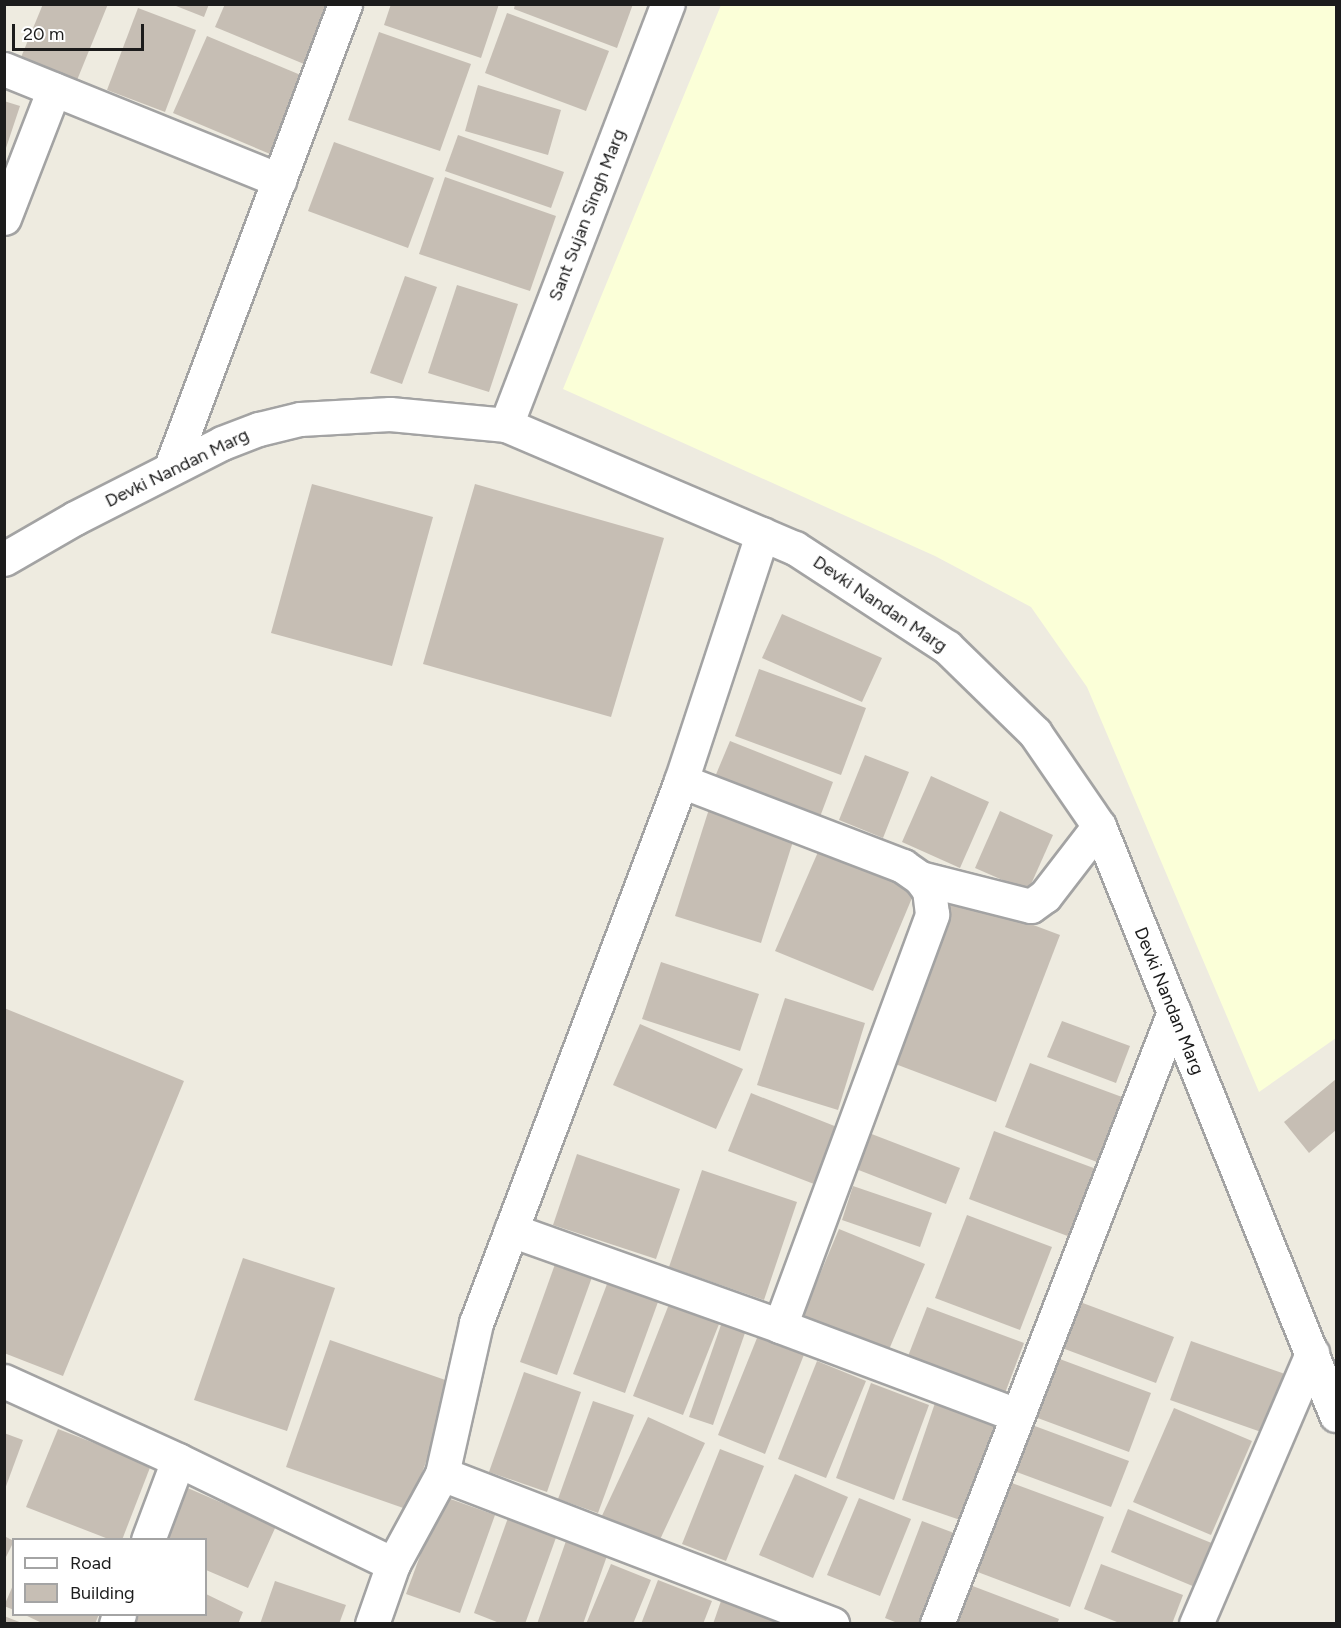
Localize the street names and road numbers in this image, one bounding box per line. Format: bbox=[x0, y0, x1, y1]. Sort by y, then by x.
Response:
street label: Sant Sujan Singh Marg bbox=[544, 126, 630, 304]
street label: Devki Nandan Marg bbox=[102, 424, 252, 512]
street label: Devki Nandan Marg bbox=[809, 551, 951, 657]
street label: Devki Nandan Marg bbox=[1130, 924, 1208, 1078]

